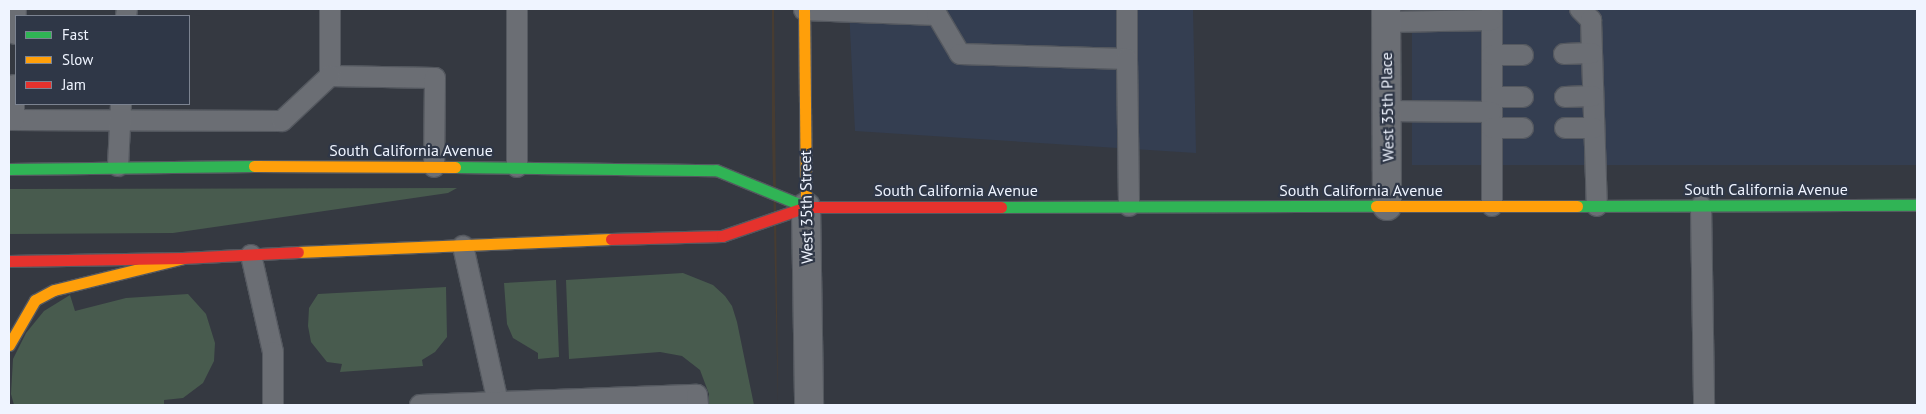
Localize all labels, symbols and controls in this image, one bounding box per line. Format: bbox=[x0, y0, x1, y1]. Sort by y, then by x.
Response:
legend bbox=[15, 15, 190, 105]
text: Fast bbox=[62, 25, 89, 44]
text: Slow bbox=[62, 50, 93, 69]
street label: West 35th Place bbox=[1376, 52, 1398, 162]
text: Jam bbox=[62, 75, 86, 94]
street label: South California Avenue bbox=[329, 140, 493, 160]
street label: West 35th Street bbox=[795, 150, 817, 264]
street label: South California Avenue bbox=[1684, 179, 1848, 199]
street label: South California Avenue bbox=[874, 180, 1038, 200]
street label: South California Avenue bbox=[1279, 180, 1443, 200]

